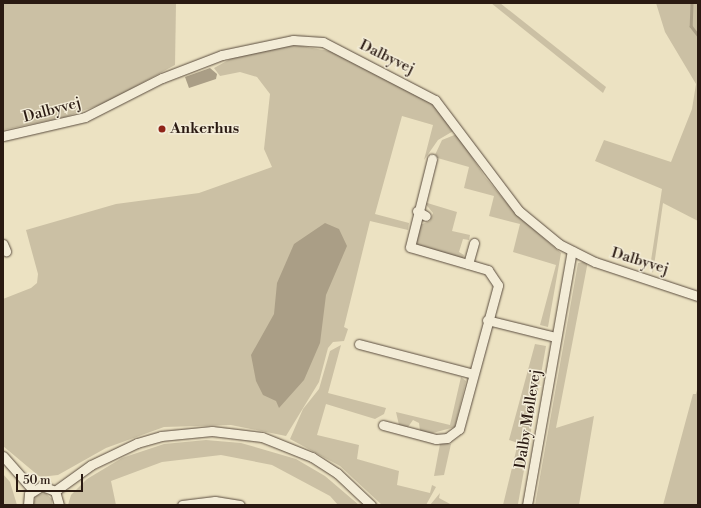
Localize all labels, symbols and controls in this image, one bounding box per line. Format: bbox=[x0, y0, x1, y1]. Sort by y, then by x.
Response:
street label: Dalbyvej bbox=[356, 36, 418, 78]
street label: Dalbyvej bbox=[21, 94, 83, 126]
place label: Ankerhus bbox=[170, 120, 239, 138]
marker: Ankerhus bbox=[157, 124, 167, 134]
street label: Dalbyvej bbox=[609, 244, 671, 278]
street label: Dalby Møllevej bbox=[511, 368, 545, 470]
scale bar bbox=[18, 466, 85, 492]
text: 50 m bbox=[23, 473, 51, 488]

